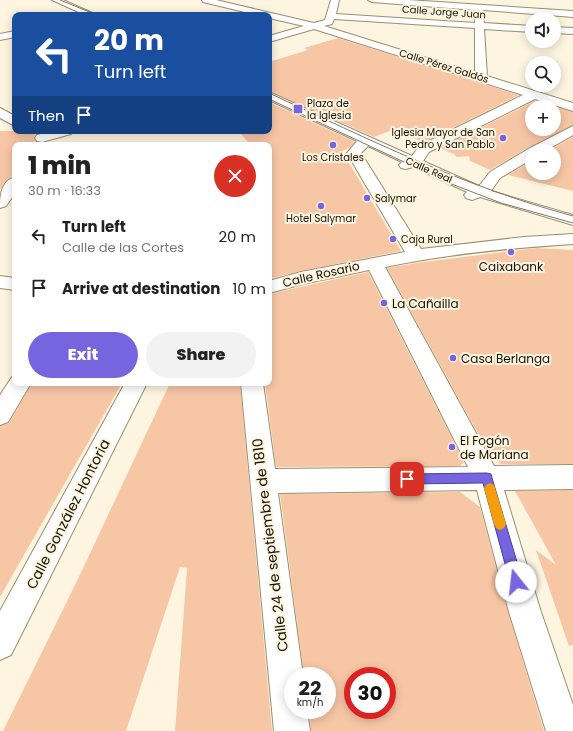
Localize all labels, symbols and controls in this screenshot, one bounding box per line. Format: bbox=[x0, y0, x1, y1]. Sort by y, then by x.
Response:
street label: Calle Jorge Juan bbox=[401, 2, 487, 22]
map controls bbox=[525, 12, 561, 180]
button: sound bbox=[525, 12, 561, 48]
text: 20 m bbox=[94, 21, 164, 60]
icon: left bbox=[28, 28, 80, 80]
street label: Calle Pérez Galdós bbox=[397, 45, 491, 87]
button: search bbox=[525, 56, 561, 92]
text: Turn left bbox=[94, 59, 166, 84]
place label: Plaza de la Iglesia bbox=[307, 96, 351, 123]
button: + bbox=[525, 100, 561, 136]
marker: Plaza de la Iglesia bbox=[292, 103, 304, 115]
icon: arrive bbox=[73, 104, 95, 126]
text: Then bbox=[28, 105, 65, 126]
place label: Iglesia Mayor de San Pedro y San Pablo bbox=[392, 125, 495, 152]
marker: Iglesia Mayor de San Pedro y San Pablo bbox=[498, 133, 508, 143]
marker: Los Cristales bbox=[328, 140, 338, 150]
button: − bbox=[525, 144, 561, 180]
text: 1 min bbox=[28, 149, 91, 182]
place label: Los Cristales bbox=[302, 150, 364, 165]
street label: Calle Real bbox=[403, 153, 455, 187]
button: close bbox=[214, 155, 256, 197]
text: 30 m · 16:33 bbox=[28, 181, 101, 200]
place label: Salymar bbox=[375, 191, 417, 206]
marker: Salymar bbox=[362, 193, 372, 203]
marker: Hotel Salymar bbox=[316, 201, 326, 211]
place label: Hotel Salymar bbox=[286, 211, 356, 226]
text: Turn left bbox=[62, 216, 126, 237]
icon: left bbox=[28, 225, 50, 247]
text: 20 m bbox=[218, 226, 256, 247]
place label: Caja Rural bbox=[401, 232, 453, 247]
marker: Caja Rural bbox=[388, 234, 398, 244]
text: Calle de las Cortes bbox=[62, 238, 184, 257]
marker: Caixabank bbox=[506, 247, 516, 257]
street label: Calle Rosario bbox=[281, 257, 361, 291]
place label: Caixabank bbox=[479, 258, 544, 275]
icon: arrive bbox=[28, 277, 50, 299]
text: Arrive at destination bbox=[62, 278, 220, 299]
text: 10 m bbox=[232, 278, 266, 299]
place label: La Cañailla bbox=[392, 295, 459, 312]
marker: La Cañailla bbox=[379, 298, 389, 308]
button: Exit bbox=[28, 332, 138, 378]
button: Share bbox=[146, 332, 256, 378]
place label: Casa Berlanga bbox=[461, 350, 550, 367]
marker: Casa Berlanga bbox=[448, 353, 458, 363]
place label: El Fogón de Mariana bbox=[460, 432, 529, 463]
street label: Calle González Hontoria bbox=[21, 435, 115, 593]
street label: Calle 24 de septiembre de 1810 bbox=[247, 437, 293, 653]
marker: El Fogón de Mariana bbox=[447, 442, 457, 452]
pin bbox=[390, 462, 424, 496]
icon: arrive bbox=[396, 468, 418, 490]
position arrow bbox=[495, 561, 537, 603]
speed limit sign: 30 bbox=[344, 667, 396, 719]
text: 22 bbox=[299, 674, 321, 702]
text: km/h bbox=[297, 695, 323, 710]

